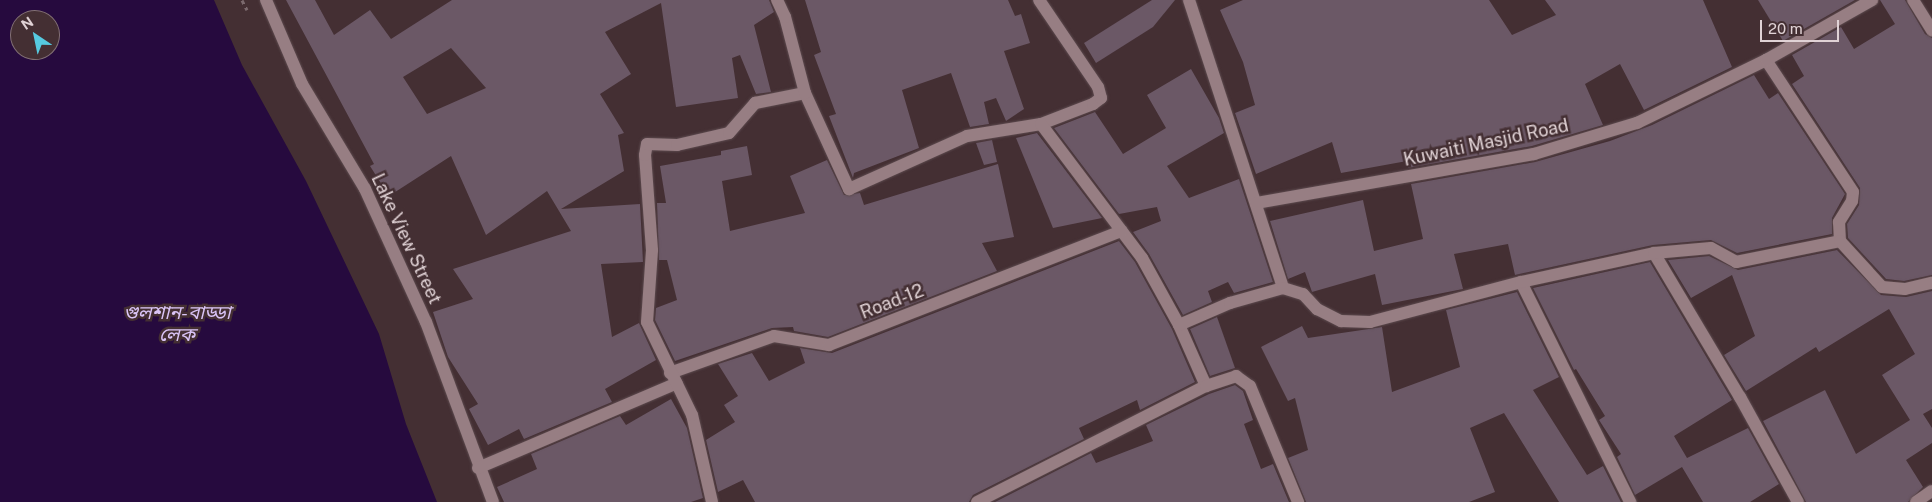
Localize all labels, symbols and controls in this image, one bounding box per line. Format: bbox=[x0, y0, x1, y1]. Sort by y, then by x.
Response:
north arrow bbox=[10, 10, 60, 60]
scale bar bbox=[1762, 10, 1841, 42]
text: N bbox=[18, 14, 36, 33]
text: 20 m bbox=[1768, 20, 1803, 37]
street label: Kuwaiti Masjid Road bbox=[1402, 115, 1570, 171]
street label: Lake View Street bbox=[366, 170, 446, 308]
street label: Road-12 bbox=[857, 280, 927, 324]
water label: গুলশান-বাড্ডা লেক bbox=[123, 302, 231, 346]

